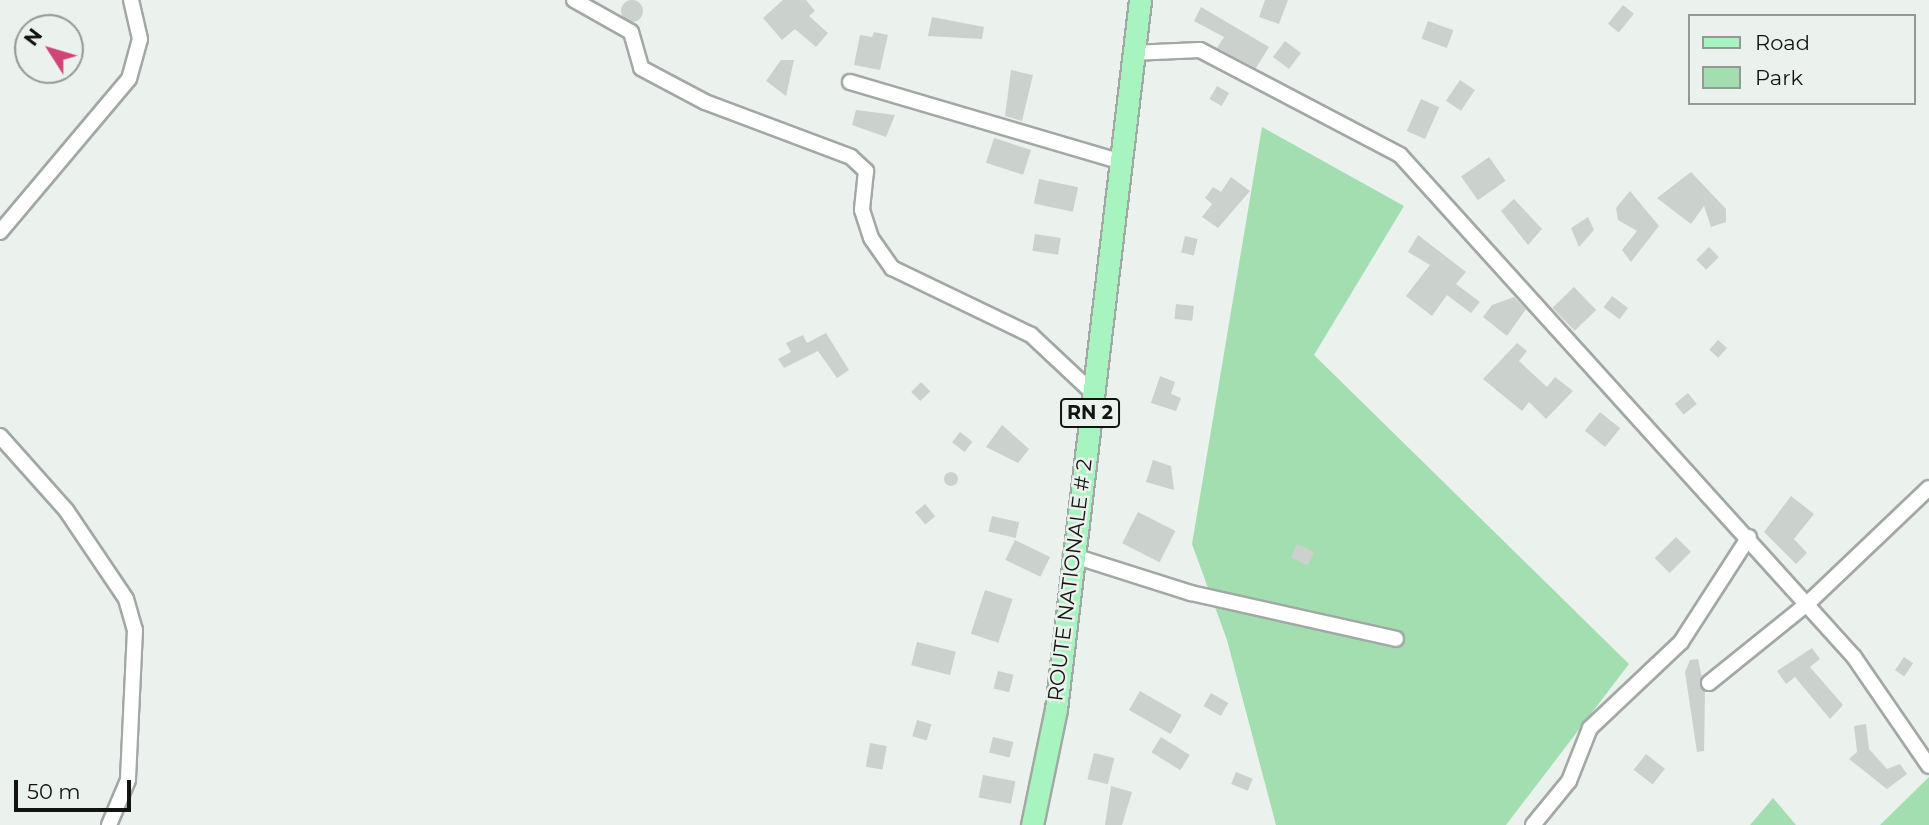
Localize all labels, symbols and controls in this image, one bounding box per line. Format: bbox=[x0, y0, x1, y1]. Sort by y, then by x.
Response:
north arrow bbox=[14, 14, 84, 84]
legend bbox=[1688, 14, 1915, 105]
text: N bbox=[20, 24, 47, 50]
text: Road bbox=[1755, 30, 1810, 55]
text: Park bbox=[1755, 65, 1803, 90]
road number: RN 2 bbox=[1058, 398, 1122, 428]
street label: ROUTE NATIONALE # 2 bbox=[1043, 457, 1097, 703]
scale bar bbox=[18, 766, 135, 810]
text: 50 m bbox=[27, 779, 81, 804]

